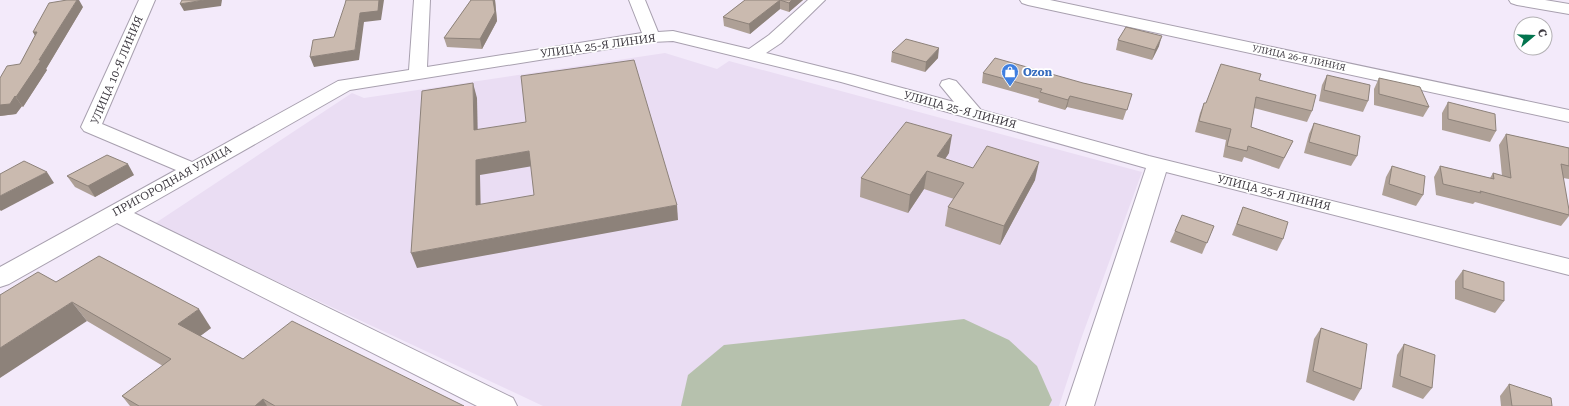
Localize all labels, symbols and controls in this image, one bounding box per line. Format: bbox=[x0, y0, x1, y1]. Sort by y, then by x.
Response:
street label: УЛИЦА 10-Я ЛИНИЯ bbox=[88, 14, 146, 126]
north arrow bbox=[1513, 16, 1553, 56]
text: С bbox=[1535, 27, 1549, 39]
street label: УЛИЦА 25-Я ЛИНИЯ bbox=[540, 31, 657, 61]
street label: УЛИЦА 26-Я ЛИНИЯ bbox=[1251, 43, 1347, 73]
shop icon: Ozon bbox=[1000, 62, 1020, 87]
place label: Ozon bbox=[1023, 66, 1053, 79]
street label: УЛИЦА 25-Я ЛИНИЯ bbox=[902, 89, 1018, 131]
street label: ПРИГОРОДНАЯ УЛИЦА bbox=[110, 143, 234, 219]
street label: УЛИЦА 25-Я ЛИНИЯ bbox=[1216, 173, 1332, 213]

